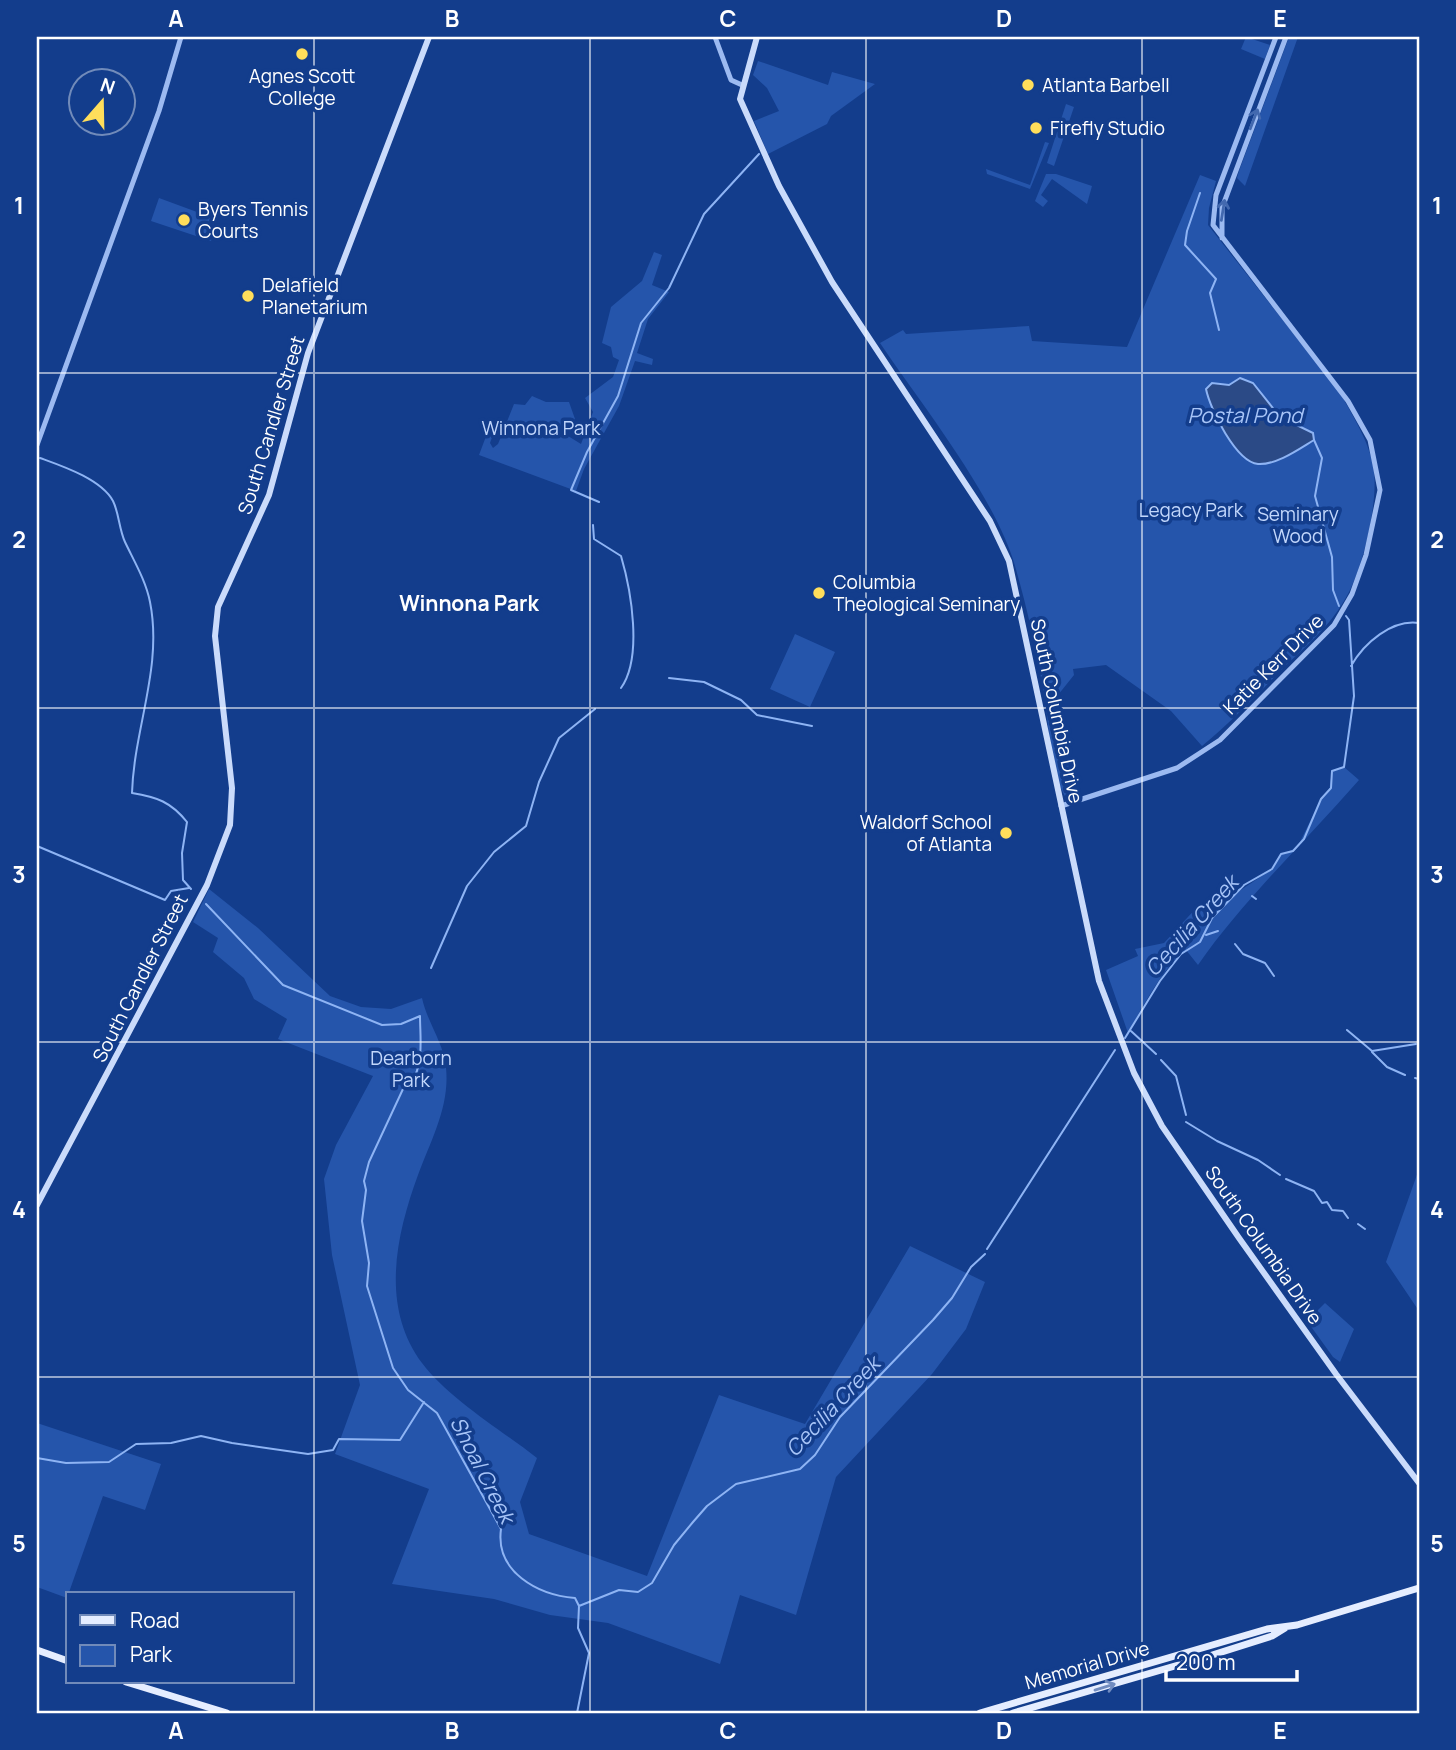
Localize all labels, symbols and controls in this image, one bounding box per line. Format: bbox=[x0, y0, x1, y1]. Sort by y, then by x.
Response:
text: A bbox=[168, 2, 184, 34]
text: B bbox=[445, 2, 459, 34]
text: C bbox=[720, 2, 737, 34]
text: D bbox=[996, 2, 1012, 34]
text: E bbox=[1273, 2, 1287, 34]
marker: Agnes Scott College bbox=[294, 46, 310, 62]
place label: Agnes Scott College bbox=[249, 63, 355, 111]
north arrow bbox=[66, 66, 136, 136]
text: N bbox=[97, 71, 119, 101]
place label: Atlanta Barbell bbox=[1042, 72, 1170, 98]
marker: Atlanta Barbell bbox=[1020, 77, 1036, 93]
one-way arrow bbox=[1249, 109, 1262, 131]
place label: Firefly Studio bbox=[1050, 115, 1165, 141]
marker: Firefly Studio bbox=[1028, 120, 1044, 136]
text: 1 bbox=[14, 189, 24, 221]
text: 1 bbox=[1432, 189, 1442, 221]
place label: Byers Tennis Courts bbox=[198, 196, 308, 244]
one-way arrow bbox=[1217, 199, 1230, 222]
marker: Byers Tennis Courts bbox=[176, 212, 192, 228]
place label: Delafield Planetarium bbox=[262, 272, 368, 320]
marker: Delafield Planetarium bbox=[240, 288, 256, 304]
street label: South Candler Street bbox=[231, 332, 311, 518]
water label: Postal Pond bbox=[1187, 401, 1305, 429]
park label: Winnona Park bbox=[481, 415, 601, 441]
park label: Legacy Park bbox=[1139, 497, 1244, 523]
park label: Seminary Wood bbox=[1257, 501, 1339, 549]
text: 2 bbox=[12, 523, 26, 555]
text: 2 bbox=[1430, 523, 1444, 555]
place label: Columbia Theological Seminary bbox=[833, 569, 1020, 617]
marker: Columbia Theological Seminary bbox=[811, 585, 827, 601]
district label: Winnona Park bbox=[399, 589, 539, 617]
street label: Katie Kerr Drive bbox=[1217, 608, 1329, 720]
street label: South Columbia Drive bbox=[1025, 616, 1089, 806]
place label: Waldorf School of Atlanta bbox=[860, 809, 992, 857]
marker: Waldorf School of Atlanta bbox=[998, 825, 1014, 841]
text: 3 bbox=[12, 858, 26, 890]
text: 3 bbox=[1430, 858, 1444, 890]
water label: Cecilia Creek bbox=[1139, 867, 1246, 982]
street label: South Candler Street bbox=[86, 889, 194, 1067]
park label: Dearborn Park bbox=[370, 1045, 452, 1093]
street label: South Columbia Drive bbox=[1199, 1161, 1329, 1329]
text: 4 bbox=[12, 1193, 26, 1225]
text: 4 bbox=[1430, 1193, 1444, 1225]
water label: Cecilia Creek bbox=[779, 1349, 887, 1462]
water label: Shoal Creek bbox=[444, 1412, 523, 1530]
text: 5 bbox=[12, 1527, 26, 1559]
text: 5 bbox=[1430, 1527, 1444, 1559]
legend bbox=[66, 1592, 294, 1684]
text: Road bbox=[130, 1606, 180, 1634]
street label: Memorial Drive bbox=[1022, 1635, 1152, 1695]
scale bar bbox=[1166, 1638, 1297, 1682]
text: Park bbox=[130, 1640, 172, 1668]
text: 200 m bbox=[1176, 1648, 1236, 1676]
one-way arrow bbox=[1094, 1679, 1116, 1692]
text: A bbox=[168, 1714, 184, 1746]
text: B bbox=[445, 1714, 459, 1746]
text: C bbox=[720, 1714, 737, 1746]
text: D bbox=[996, 1714, 1012, 1746]
text: E bbox=[1273, 1714, 1287, 1746]

